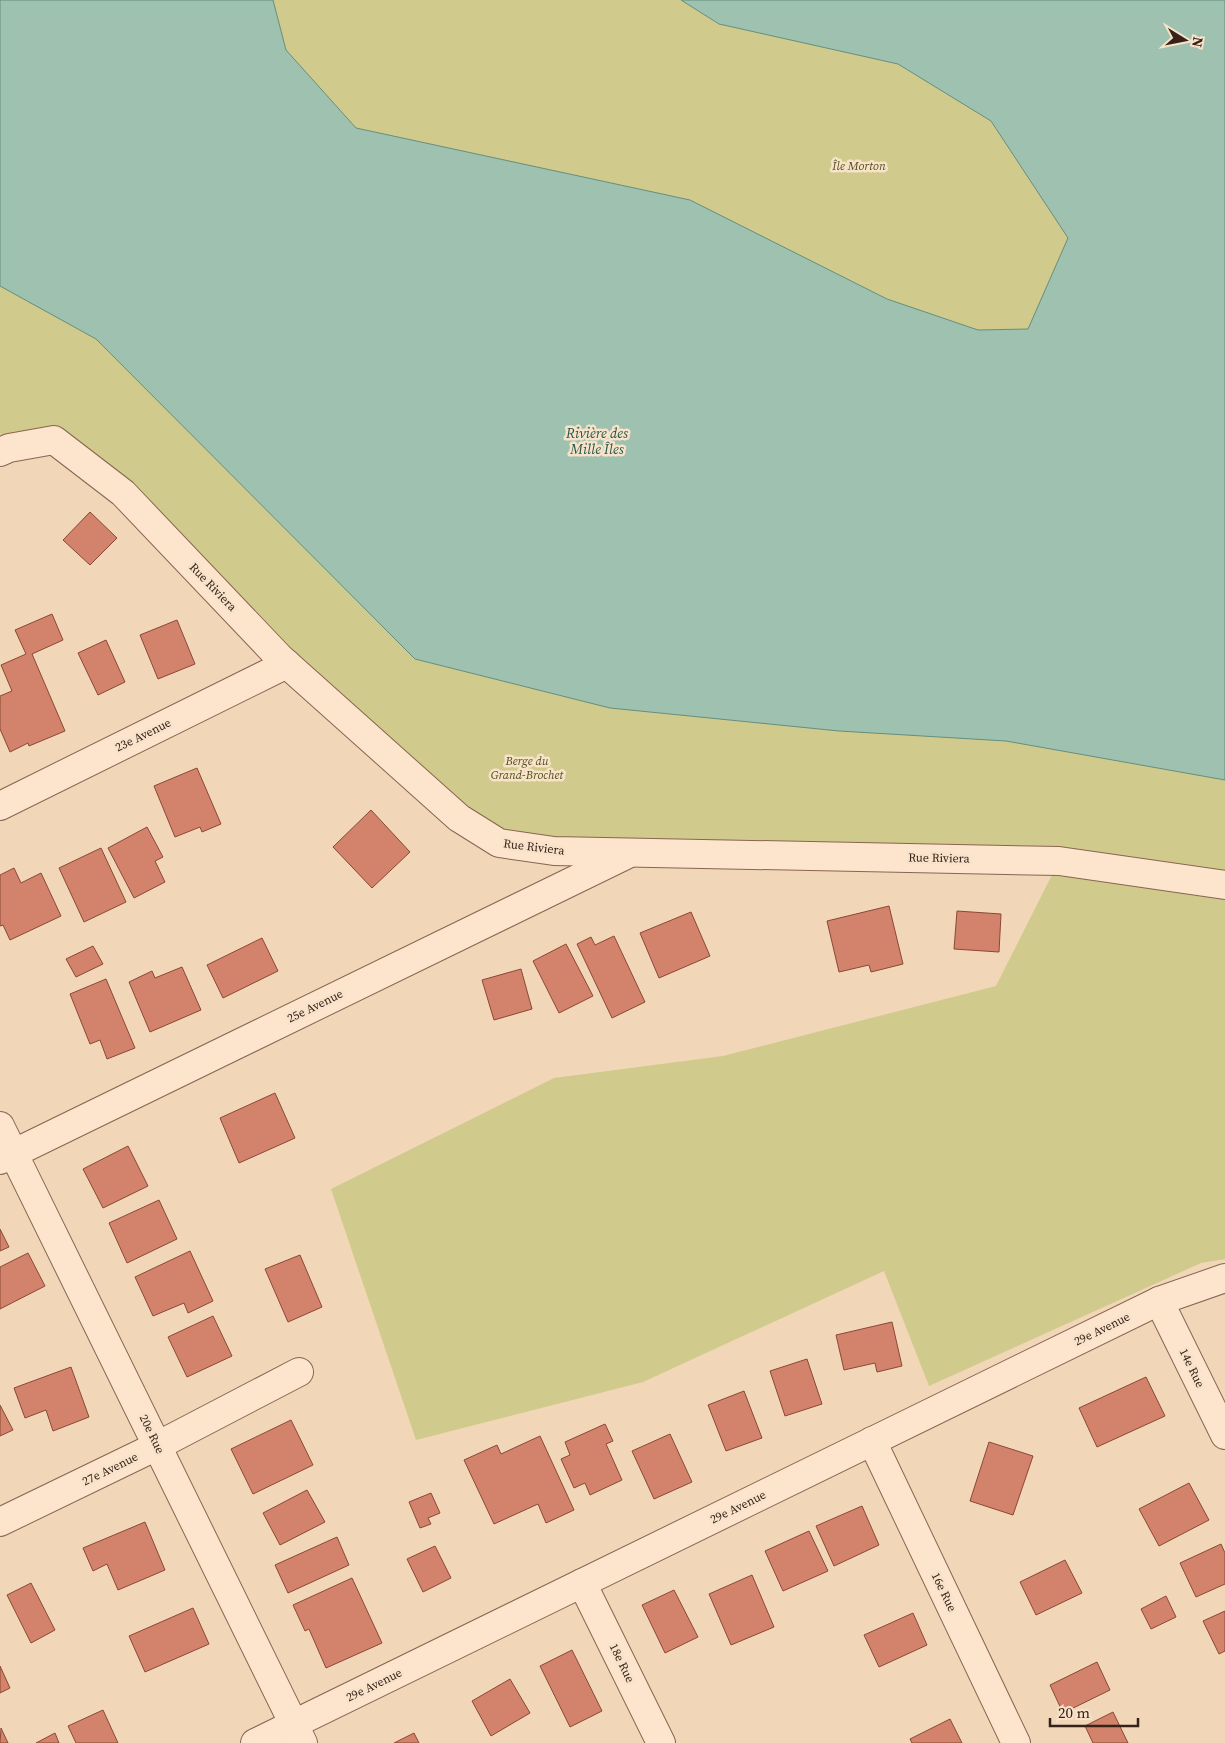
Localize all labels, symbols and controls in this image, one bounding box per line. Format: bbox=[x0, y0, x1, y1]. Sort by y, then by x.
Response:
north arrow bbox=[1160, 15, 1210, 65]
text: N bbox=[1187, 35, 1209, 49]
park label: Île Morton bbox=[831, 158, 886, 174]
water label: Rivière des Mille Îles bbox=[565, 423, 629, 459]
street label: Rue Riviera bbox=[186, 559, 241, 615]
street label: 23e Avenue bbox=[112, 715, 174, 755]
park label: Berge du Grand-Brochet bbox=[491, 753, 564, 783]
street label: Rue Riviera bbox=[503, 835, 566, 859]
street label: Rue Riviera bbox=[908, 849, 971, 867]
street label: 25e Avenue bbox=[284, 986, 346, 1026]
street label: 29e Avenue bbox=[1071, 1309, 1133, 1349]
street label: 14e Rue bbox=[1176, 1346, 1208, 1390]
street label: 20e Rue bbox=[136, 1412, 168, 1456]
street label: 27e Avenue bbox=[79, 1449, 141, 1489]
street label: 29e Avenue bbox=[707, 1487, 769, 1527]
street label: 16e Rue bbox=[928, 1570, 960, 1614]
street label: 18e Rue bbox=[606, 1641, 638, 1685]
street label: 29e Avenue bbox=[343, 1665, 405, 1705]
scale bar bbox=[1050, 1696, 1138, 1728]
text: 20 m bbox=[1058, 1702, 1090, 1723]

